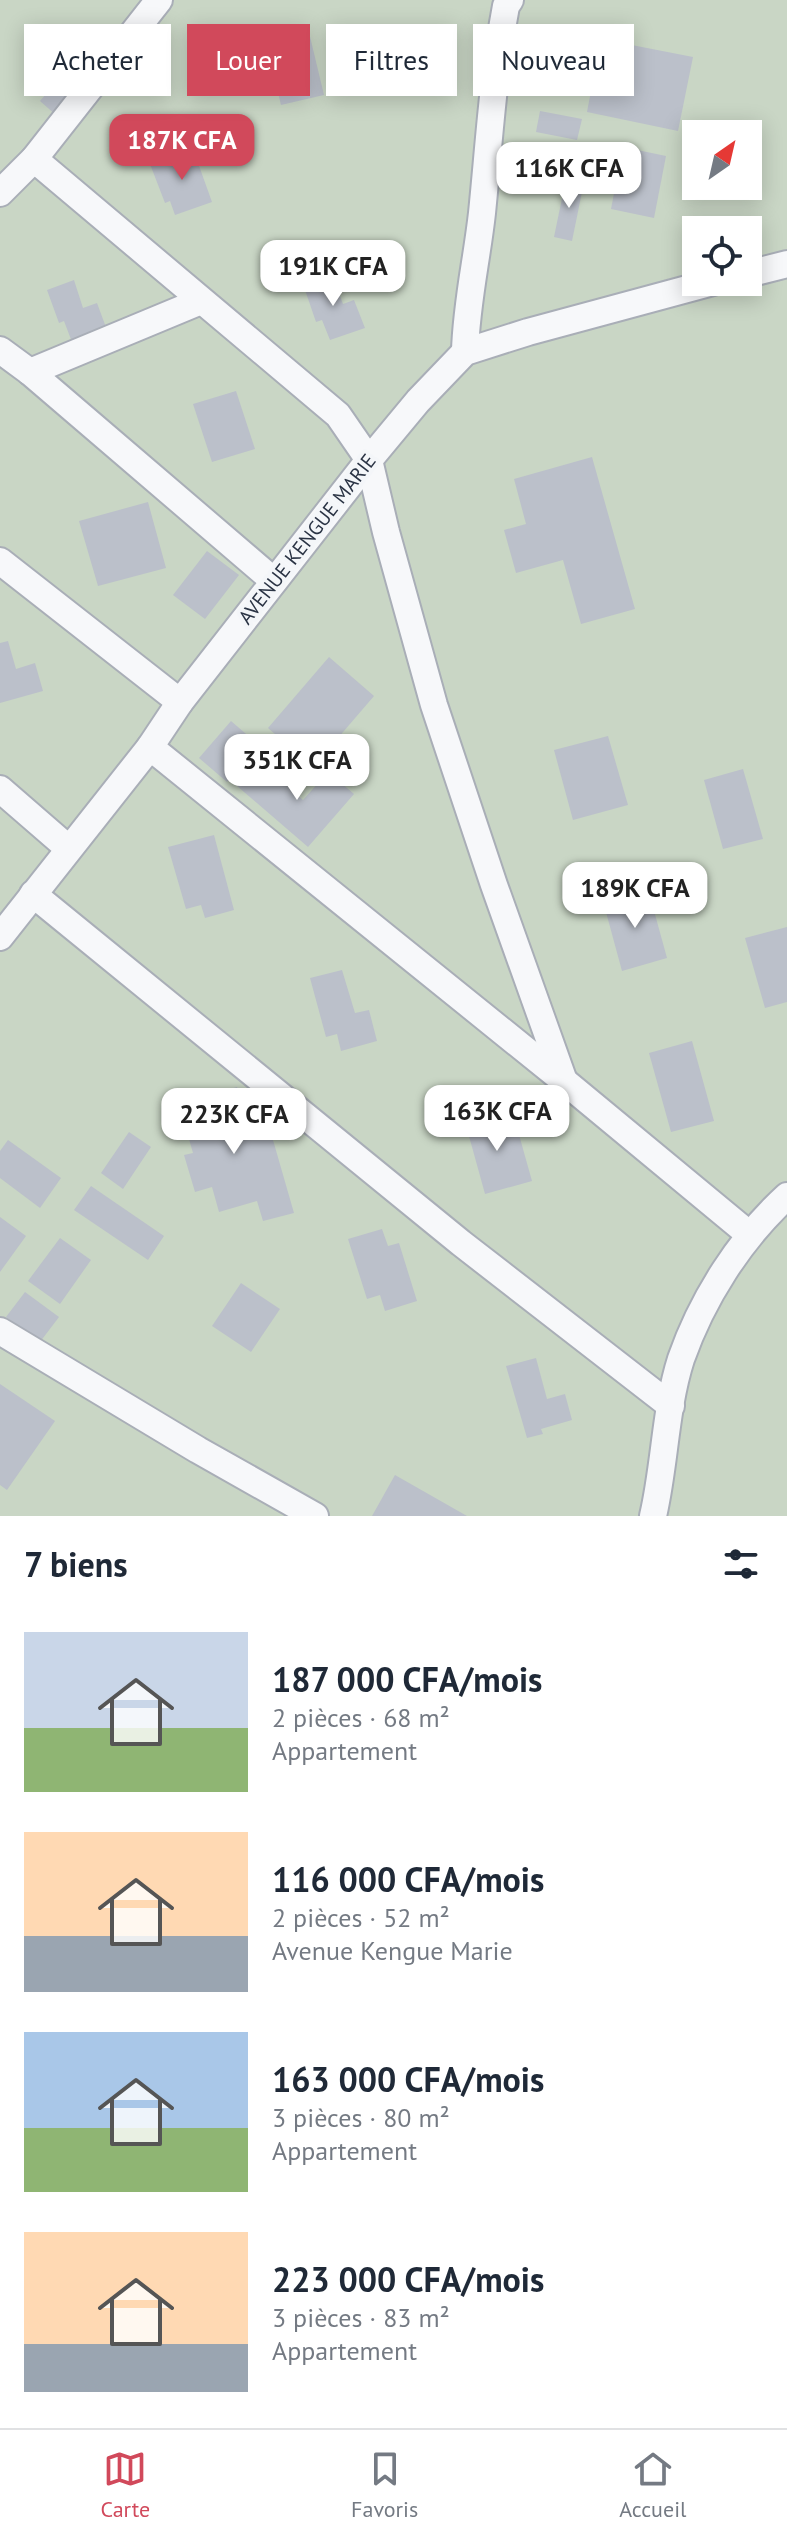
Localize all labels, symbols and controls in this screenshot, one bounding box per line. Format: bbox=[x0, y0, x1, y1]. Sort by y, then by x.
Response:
chip: Acheter bbox=[24, 24, 171, 96]
chip: Louer bbox=[187, 24, 310, 96]
chip: Filtres bbox=[326, 24, 457, 96]
chip: Nouveau bbox=[473, 24, 634, 96]
pin: 187K CFA bbox=[99, 114, 265, 182]
north arrow bbox=[682, 120, 762, 200]
map controls bbox=[682, 120, 762, 296]
text: 187K CFA bbox=[127, 123, 237, 156]
pin: 116K CFA bbox=[486, 142, 652, 210]
text: 116K CFA bbox=[514, 151, 624, 184]
button: locate bbox=[682, 216, 762, 296]
pin: 191K CFA bbox=[250, 240, 416, 308]
text: 191K CFA bbox=[278, 249, 388, 282]
street label: AVENUE KENGUE MARIE bbox=[232, 449, 382, 629]
pin: 351K CFA bbox=[214, 734, 380, 802]
text: 351K CFA bbox=[242, 743, 352, 776]
pin: 189K CFA bbox=[552, 862, 718, 930]
text: 189K CFA bbox=[580, 871, 690, 904]
pin: 163K CFA bbox=[414, 1085, 580, 1153]
pin: 223K CFA bbox=[151, 1088, 317, 1156]
text: 163K CFA bbox=[442, 1094, 552, 1127]
text: 223K CFA bbox=[179, 1097, 289, 1130]
text: 7 biens bbox=[24, 1542, 128, 1586]
icon: filters bbox=[719, 1542, 763, 1586]
text: 187 000 CFA/mois bbox=[272, 1657, 542, 1701]
icon: home bbox=[88, 1664, 184, 1760]
text: 2 pièces · 68 m² bbox=[272, 1701, 450, 1734]
text: Appartement bbox=[272, 1734, 417, 1767]
text: 116 000 CFA/mois bbox=[272, 1857, 544, 1901]
icon: home bbox=[88, 1864, 184, 1960]
text: 2 pièces · 52 m² bbox=[272, 1901, 450, 1934]
text: Avenue Kengue Marie bbox=[272, 1934, 513, 1967]
text: 163 000 CFA/mois bbox=[272, 2057, 544, 2101]
icon: home bbox=[88, 2064, 184, 2160]
text: 3 pièces · 80 m² bbox=[272, 2101, 450, 2134]
text: Appartement bbox=[272, 2134, 417, 2167]
text: 223 000 CFA/mois bbox=[272, 2257, 544, 2301]
icon: home bbox=[88, 2264, 184, 2360]
text: 3 pièces · 83 m² bbox=[272, 2301, 450, 2334]
text: Appartement bbox=[272, 2334, 417, 2367]
tab: Carte bbox=[100, 2447, 150, 2523]
tab: Favoris bbox=[351, 2447, 418, 2523]
tab: Accueil bbox=[619, 2447, 686, 2523]

